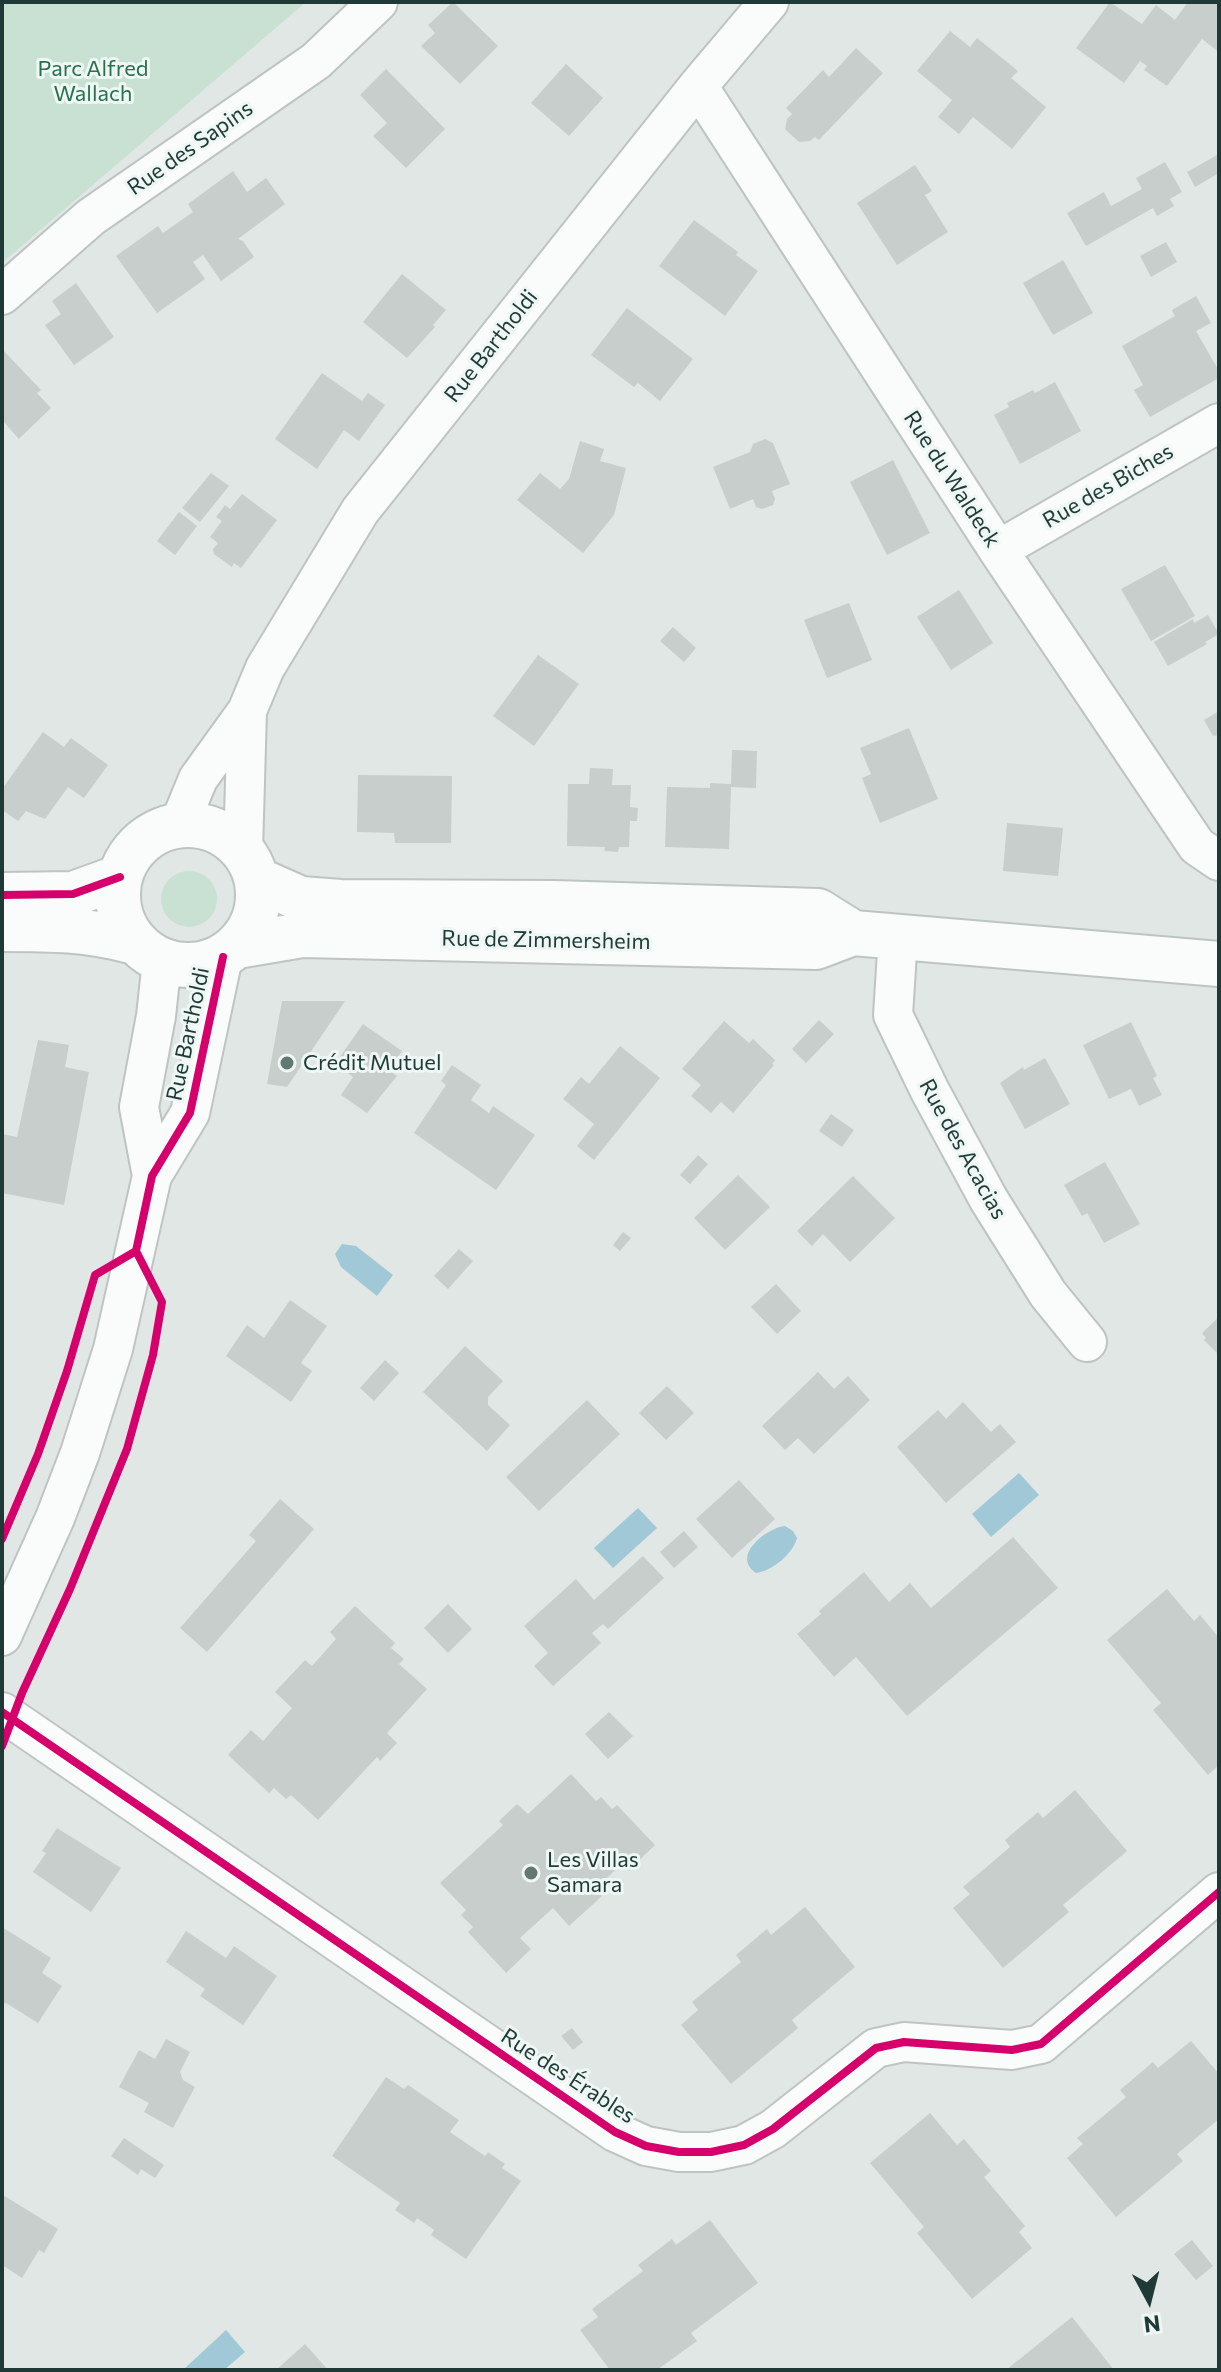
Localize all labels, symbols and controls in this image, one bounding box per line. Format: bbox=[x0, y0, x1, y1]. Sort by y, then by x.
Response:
park label: Parc Alfred Wallach bbox=[38, 56, 148, 108]
street label: Rue des Sapins bbox=[122, 95, 258, 201]
street label: Rue Bartholdi bbox=[439, 284, 543, 408]
street label: Rue du Waldeck bbox=[898, 406, 1006, 552]
street label: Rue des Biches bbox=[1038, 438, 1178, 534]
street label: Rue de Zimmersheim bbox=[441, 925, 651, 955]
street label: Rue Bartholdi bbox=[161, 965, 215, 1103]
place label: Crédit Mutuel bbox=[303, 1050, 441, 1076]
marker: Crédit Mutuel bbox=[278, 1054, 296, 1072]
street label: Rue des Acacias bbox=[914, 1074, 1012, 1224]
place label: Les Villas Samara bbox=[547, 1847, 639, 1898]
marker: Les Villas Samara bbox=[522, 1864, 540, 1882]
street label: Rue des Érables bbox=[496, 2023, 640, 2129]
north arrow bbox=[1109, 2260, 1189, 2340]
text: N bbox=[1142, 2310, 1162, 2339]

